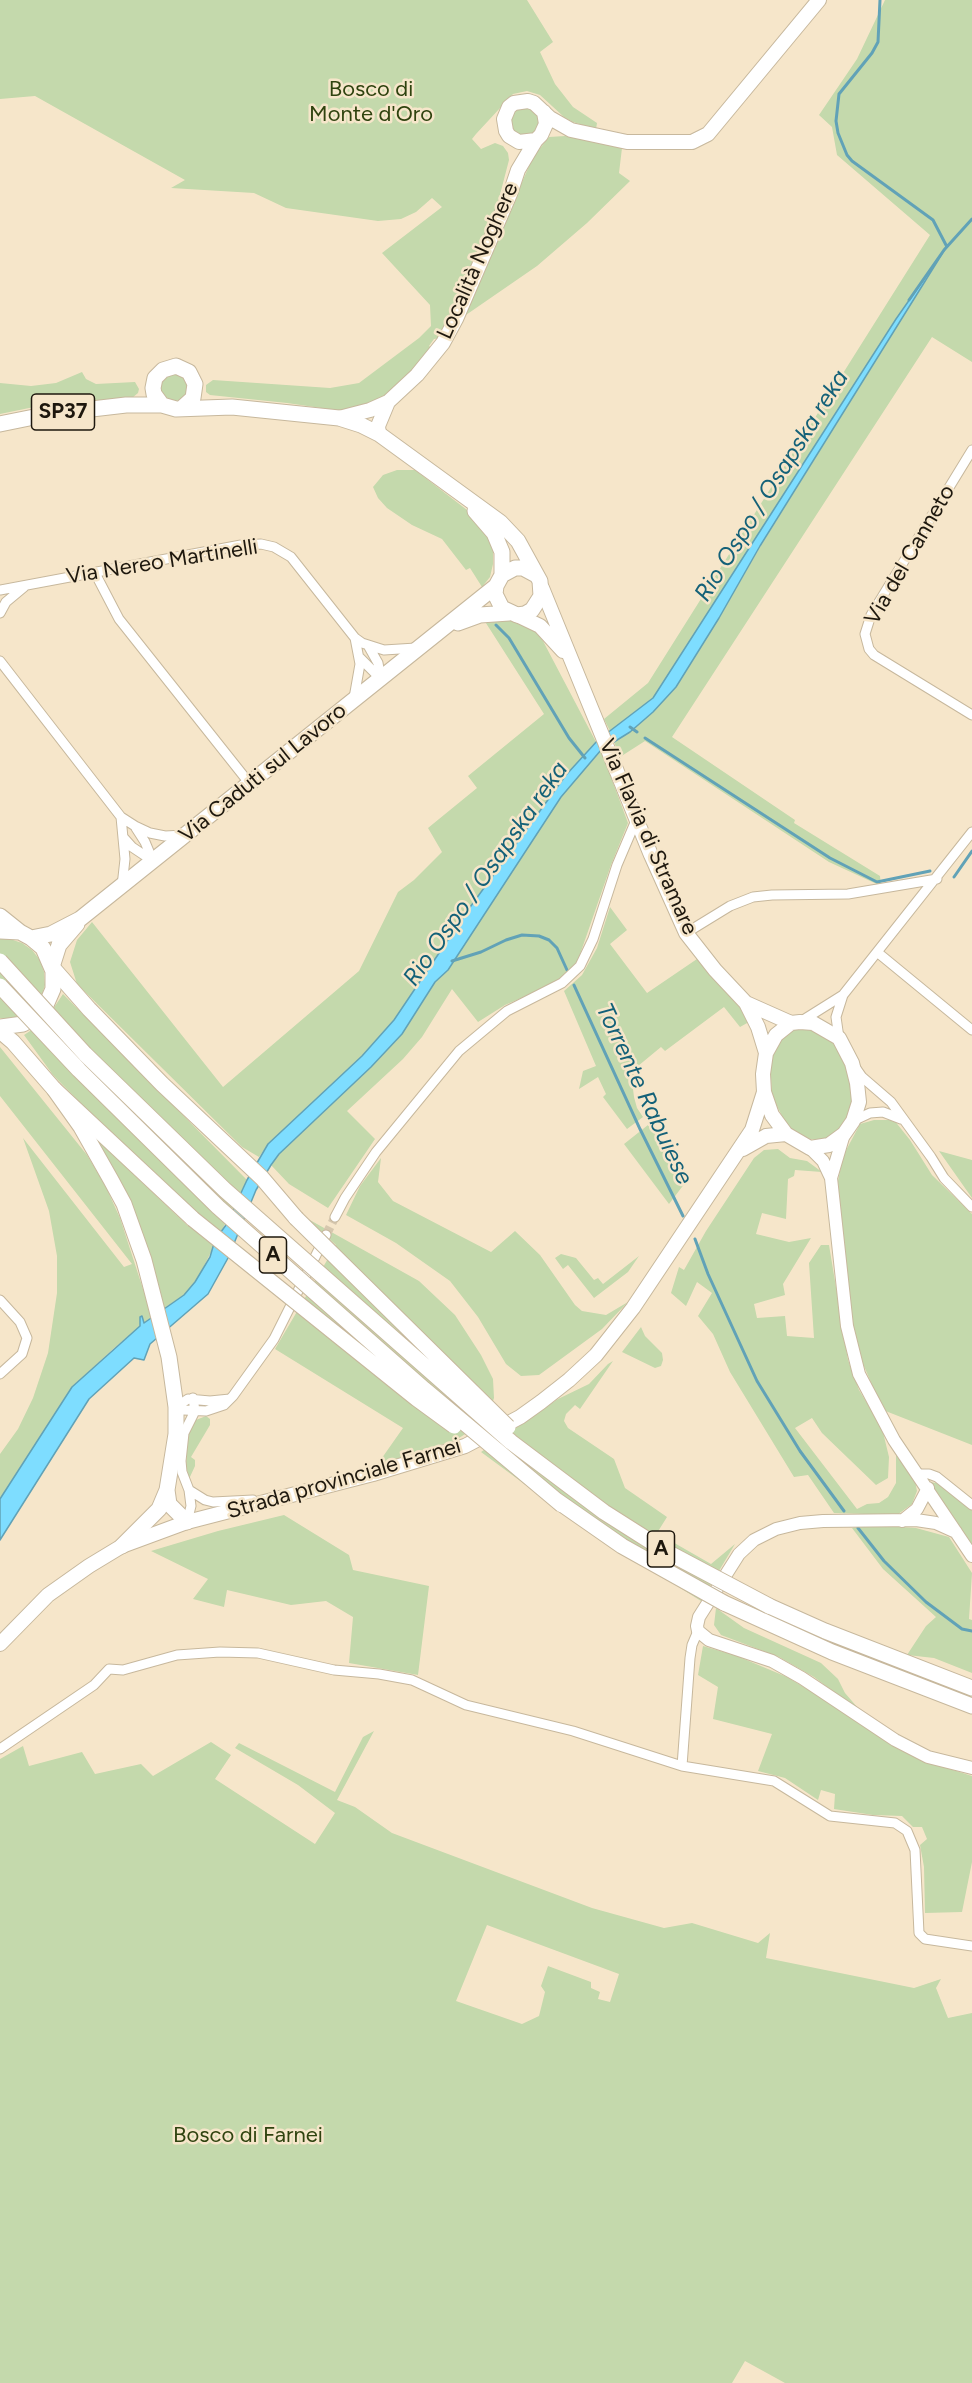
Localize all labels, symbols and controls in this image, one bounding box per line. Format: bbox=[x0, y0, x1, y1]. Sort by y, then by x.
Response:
park label: Bosco di Monte d'Oro bbox=[309, 77, 433, 128]
street label: Località Noghere bbox=[432, 179, 524, 343]
water label: Rio Ospo / Osapska reka bbox=[689, 365, 855, 607]
road number: SP37 bbox=[32, 394, 94, 430]
street label: Via del Canneto bbox=[859, 480, 961, 630]
street label: Via Nereo Martinelli bbox=[64, 534, 260, 590]
street label: Via Caduti sul Lavoro bbox=[174, 697, 352, 849]
street label: Via Flavia di Stramare bbox=[593, 735, 703, 939]
water label: Rio Ospo / Osapska reka bbox=[398, 756, 574, 992]
water label: Torrente Rabuiese bbox=[589, 999, 699, 1189]
road number: A bbox=[260, 1237, 286, 1273]
street label: Strada provinciale Farnei bbox=[224, 1433, 464, 1525]
road number: A bbox=[648, 1531, 674, 1567]
park label: Bosco di Farnei bbox=[173, 2123, 323, 2149]

